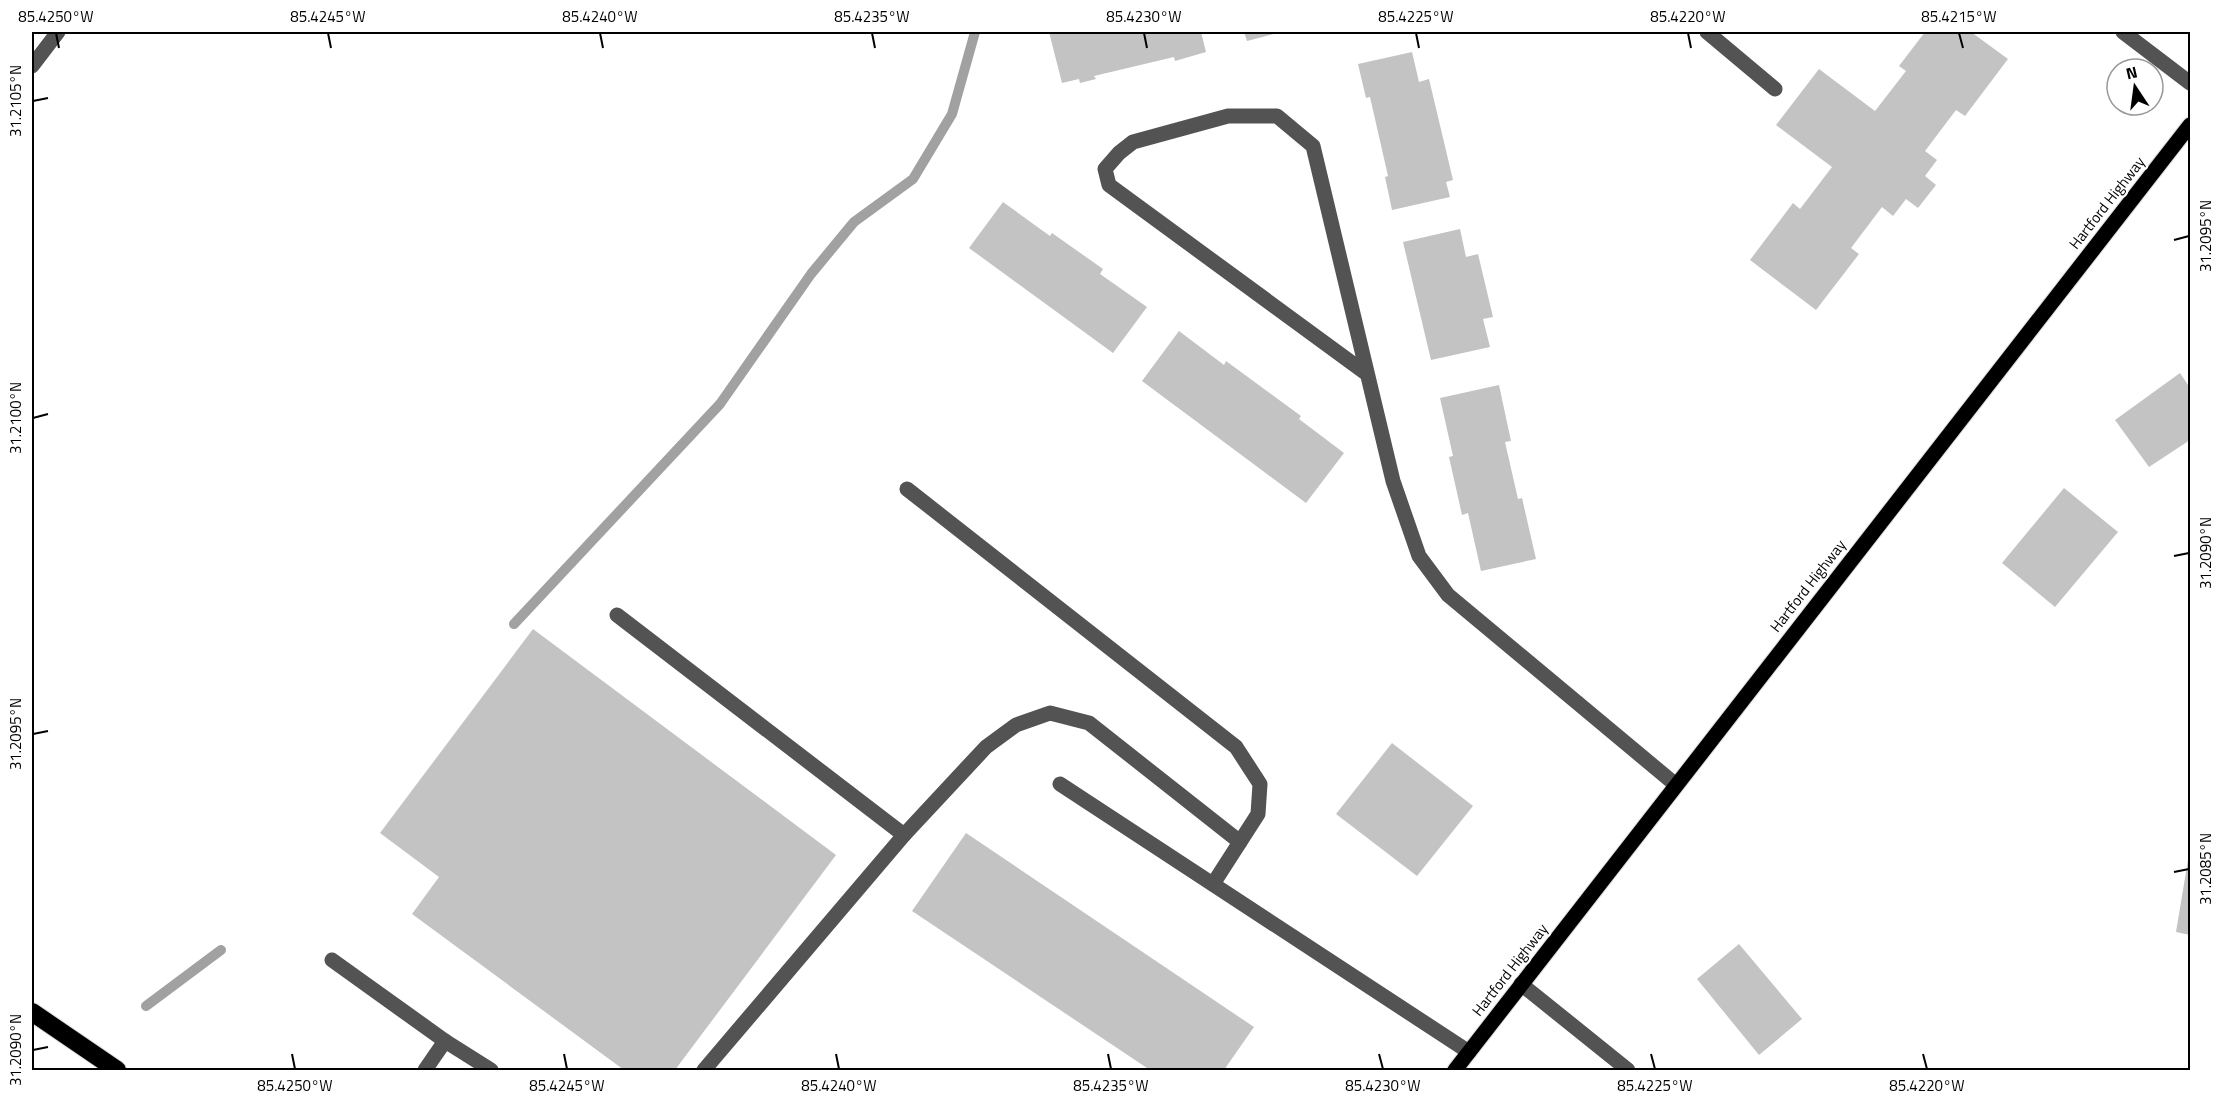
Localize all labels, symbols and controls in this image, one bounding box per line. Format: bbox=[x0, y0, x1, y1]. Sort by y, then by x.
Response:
text: 85.4250°W bbox=[18, 5, 94, 28]
text: 85.4245°W bbox=[290, 5, 366, 28]
text: 85.4240°W bbox=[562, 5, 638, 28]
text: 85.4235°W bbox=[834, 5, 910, 28]
text: 85.4230°W bbox=[1106, 5, 1182, 28]
text: 85.4225°W bbox=[1378, 5, 1454, 28]
text: 85.4220°W bbox=[1650, 5, 1726, 28]
text: 85.4215°W bbox=[1921, 5, 1997, 28]
north arrow bbox=[2105, 57, 2165, 117]
text: N bbox=[2124, 59, 2140, 85]
text: 31.2105°N bbox=[4, 65, 27, 137]
street label: Hartford Highway bbox=[2063, 151, 2150, 254]
text: 31.2095°N bbox=[2194, 200, 2217, 272]
text: 31.2100°N bbox=[4, 382, 27, 454]
text: 31.2090°N bbox=[2194, 517, 2217, 589]
street label: Hartford Highway bbox=[1764, 534, 1851, 637]
text: 31.2095°N bbox=[4, 698, 27, 770]
text: 31.2085°N bbox=[2194, 833, 2217, 905]
street label: Hartford Highway bbox=[1466, 918, 1553, 1021]
text: 31.2090°N bbox=[4, 1014, 27, 1086]
text: 85.4250°W bbox=[257, 1074, 333, 1097]
text: 85.4245°W bbox=[529, 1074, 605, 1097]
text: 85.4240°W bbox=[801, 1074, 877, 1097]
text: 85.4235°W bbox=[1073, 1074, 1149, 1097]
text: 85.4230°W bbox=[1345, 1074, 1421, 1097]
text: 85.4225°W bbox=[1617, 1074, 1693, 1097]
text: 85.4220°W bbox=[1889, 1074, 1965, 1097]

